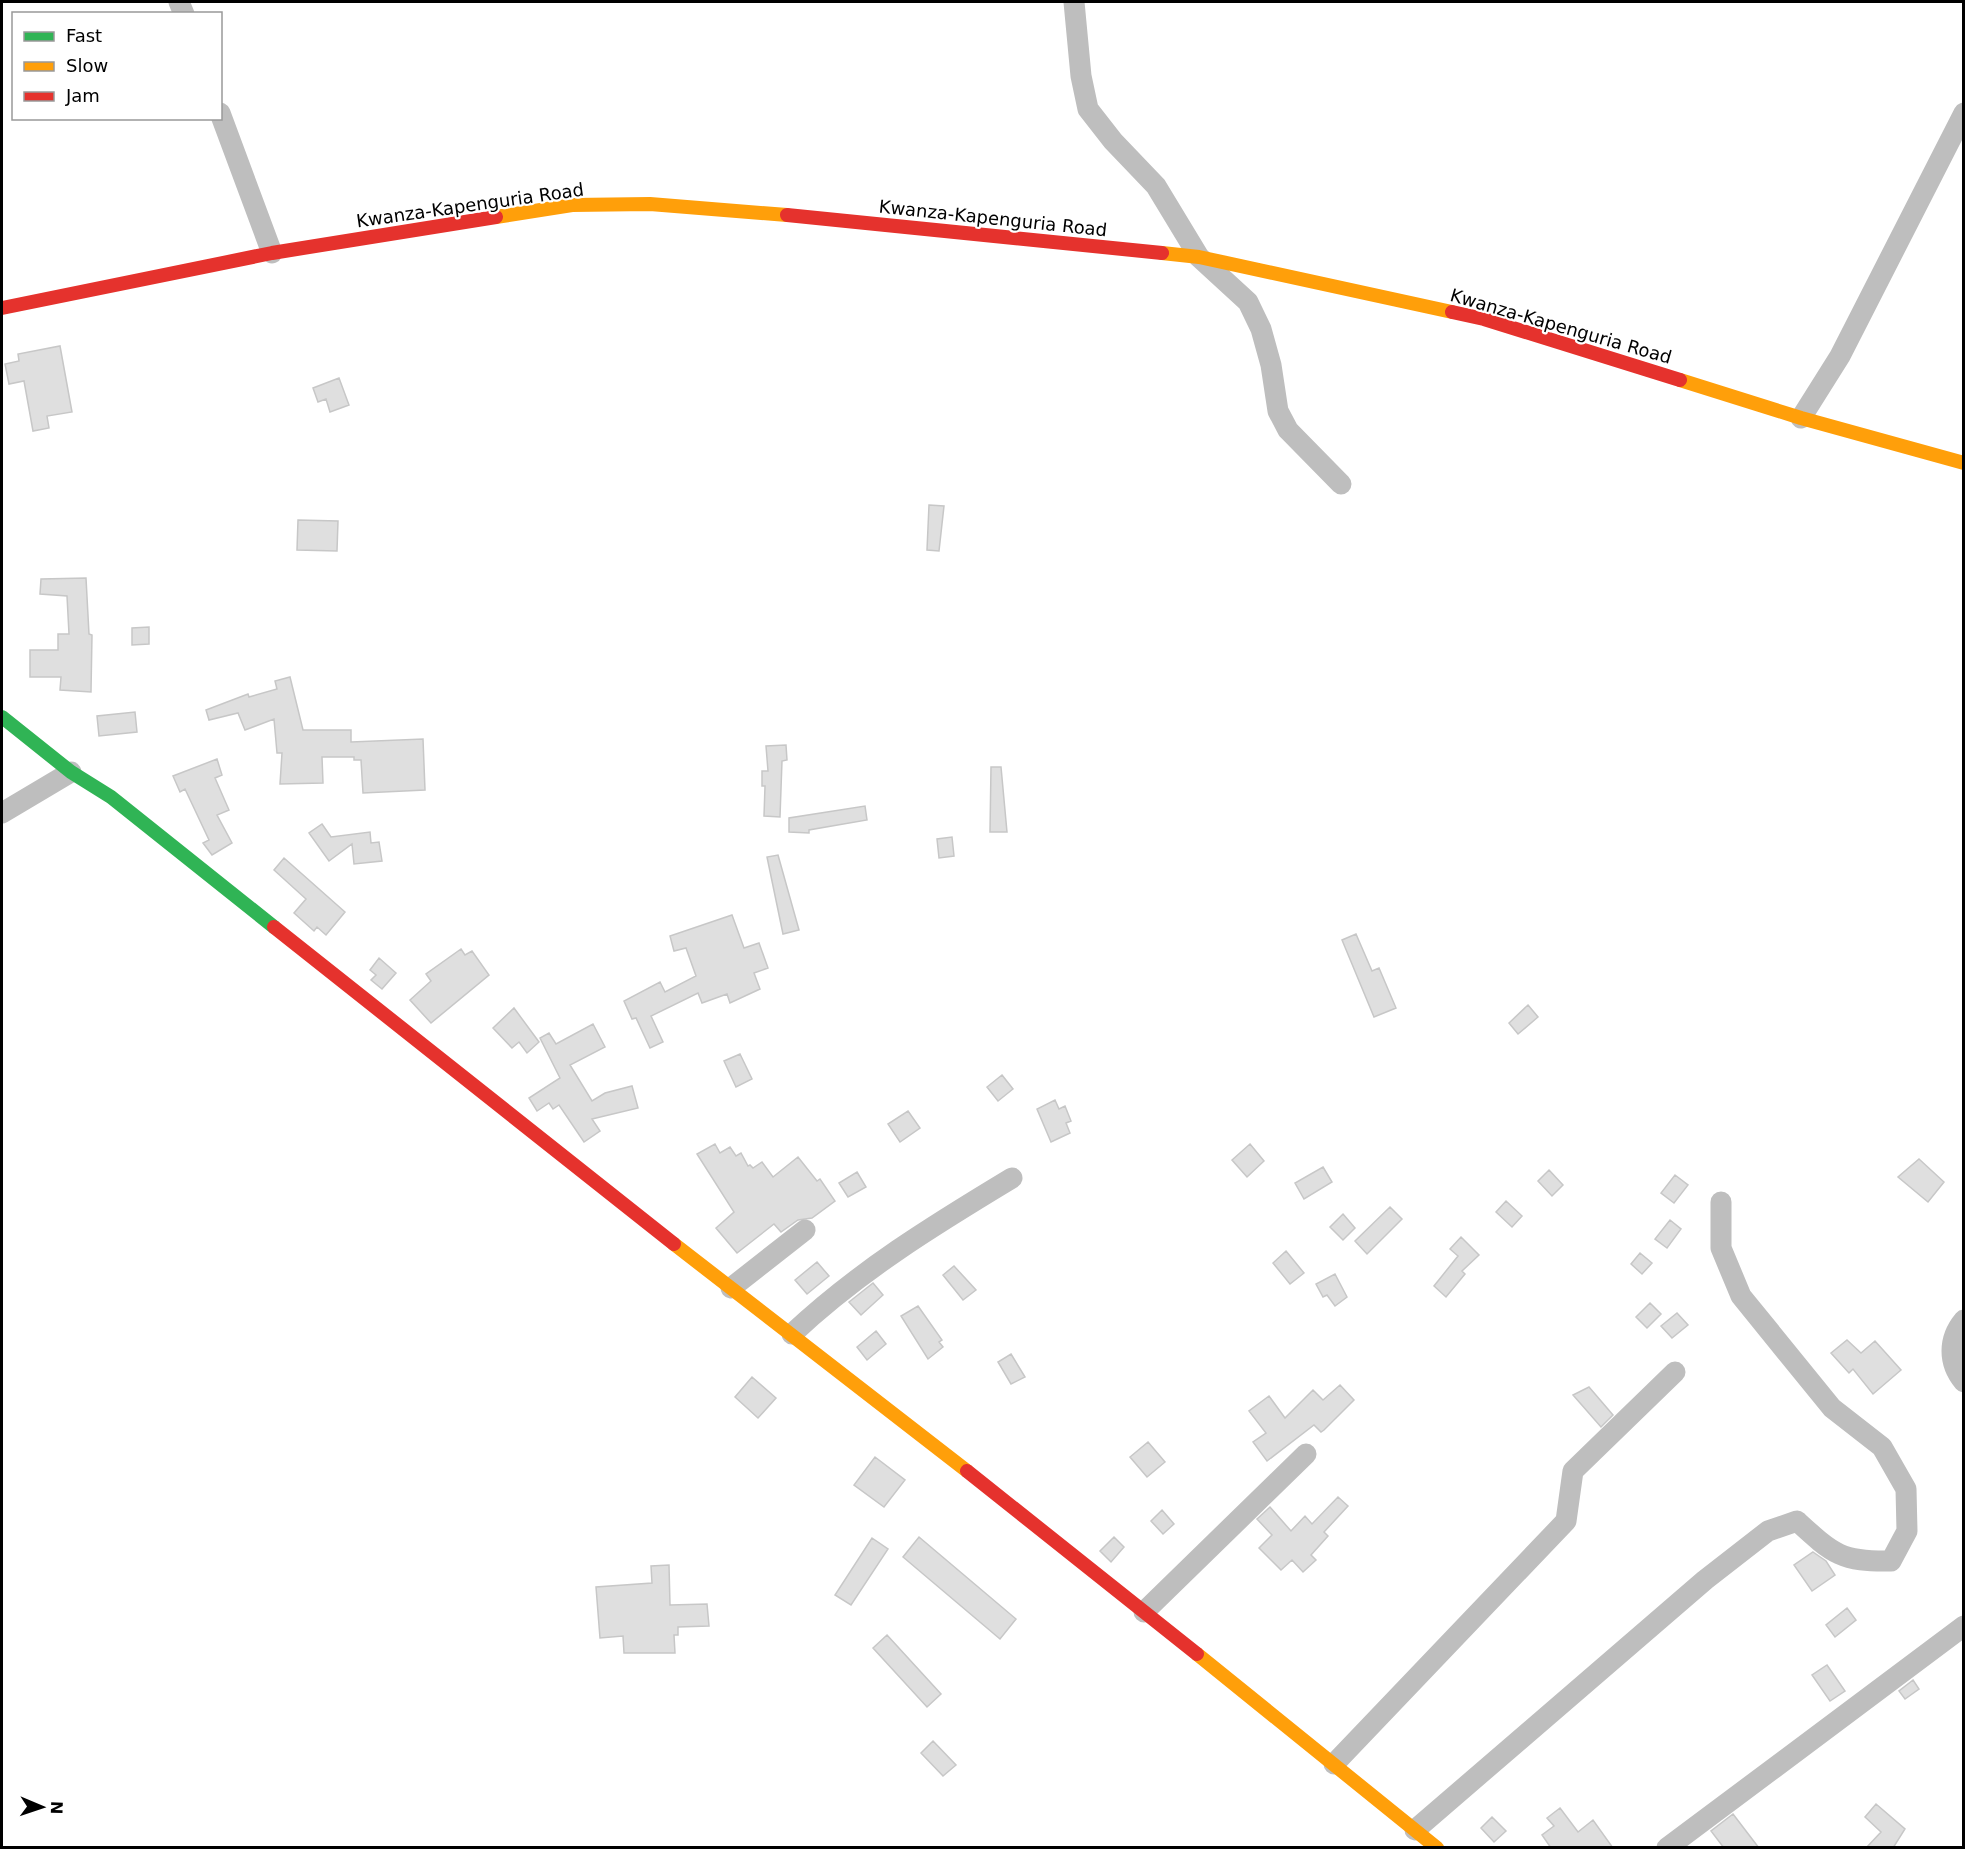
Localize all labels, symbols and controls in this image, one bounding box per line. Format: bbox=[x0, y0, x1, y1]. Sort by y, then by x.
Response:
legend bbox=[12, 12, 222, 120]
text: Fast bbox=[66, 25, 102, 46]
text: Slow bbox=[66, 55, 108, 76]
text: Jam bbox=[65, 85, 100, 106]
street label: Kwanza-Kapenguria Road bbox=[355, 179, 585, 231]
street label: Kwanza-Kapenguria Road bbox=[878, 196, 1108, 240]
street label: Kwanza-Kapenguria Road bbox=[1448, 284, 1674, 368]
north arrow bbox=[12, 1777, 72, 1837]
text: N bbox=[47, 1800, 66, 1815]

